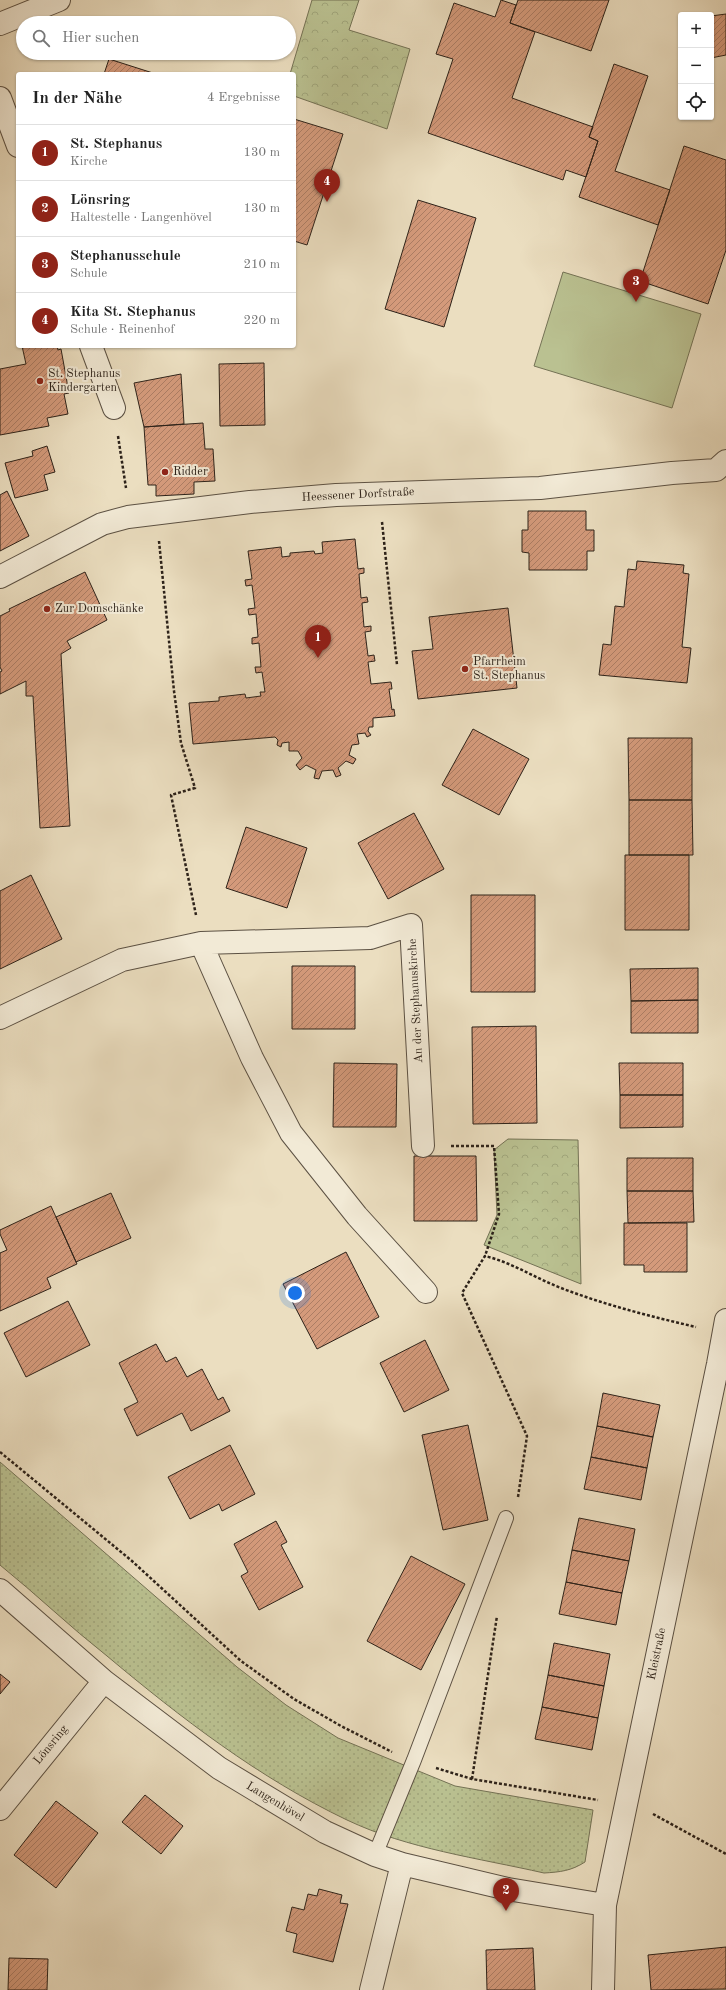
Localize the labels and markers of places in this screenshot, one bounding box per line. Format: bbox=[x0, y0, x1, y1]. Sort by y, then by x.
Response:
pin: 4 bbox=[314, 169, 340, 202]
pin: 3 bbox=[623, 269, 649, 302]
place label: St. Stephanus Kindergarten bbox=[48, 368, 120, 394]
marker: St. Stephanus Kindergarten bbox=[35, 376, 45, 386]
place label: Ridder bbox=[173, 466, 208, 478]
marker: Ridder bbox=[160, 467, 170, 477]
place label: Zur Domschänke bbox=[55, 603, 144, 615]
marker: Zur Domschänke bbox=[42, 604, 52, 614]
pin: 1 bbox=[305, 625, 331, 658]
place label: Pfarrheim St. Stephanus bbox=[473, 656, 545, 682]
marker: Pfarrheim St. Stephanus bbox=[460, 664, 470, 674]
pin: 2 bbox=[493, 1878, 519, 1911]

